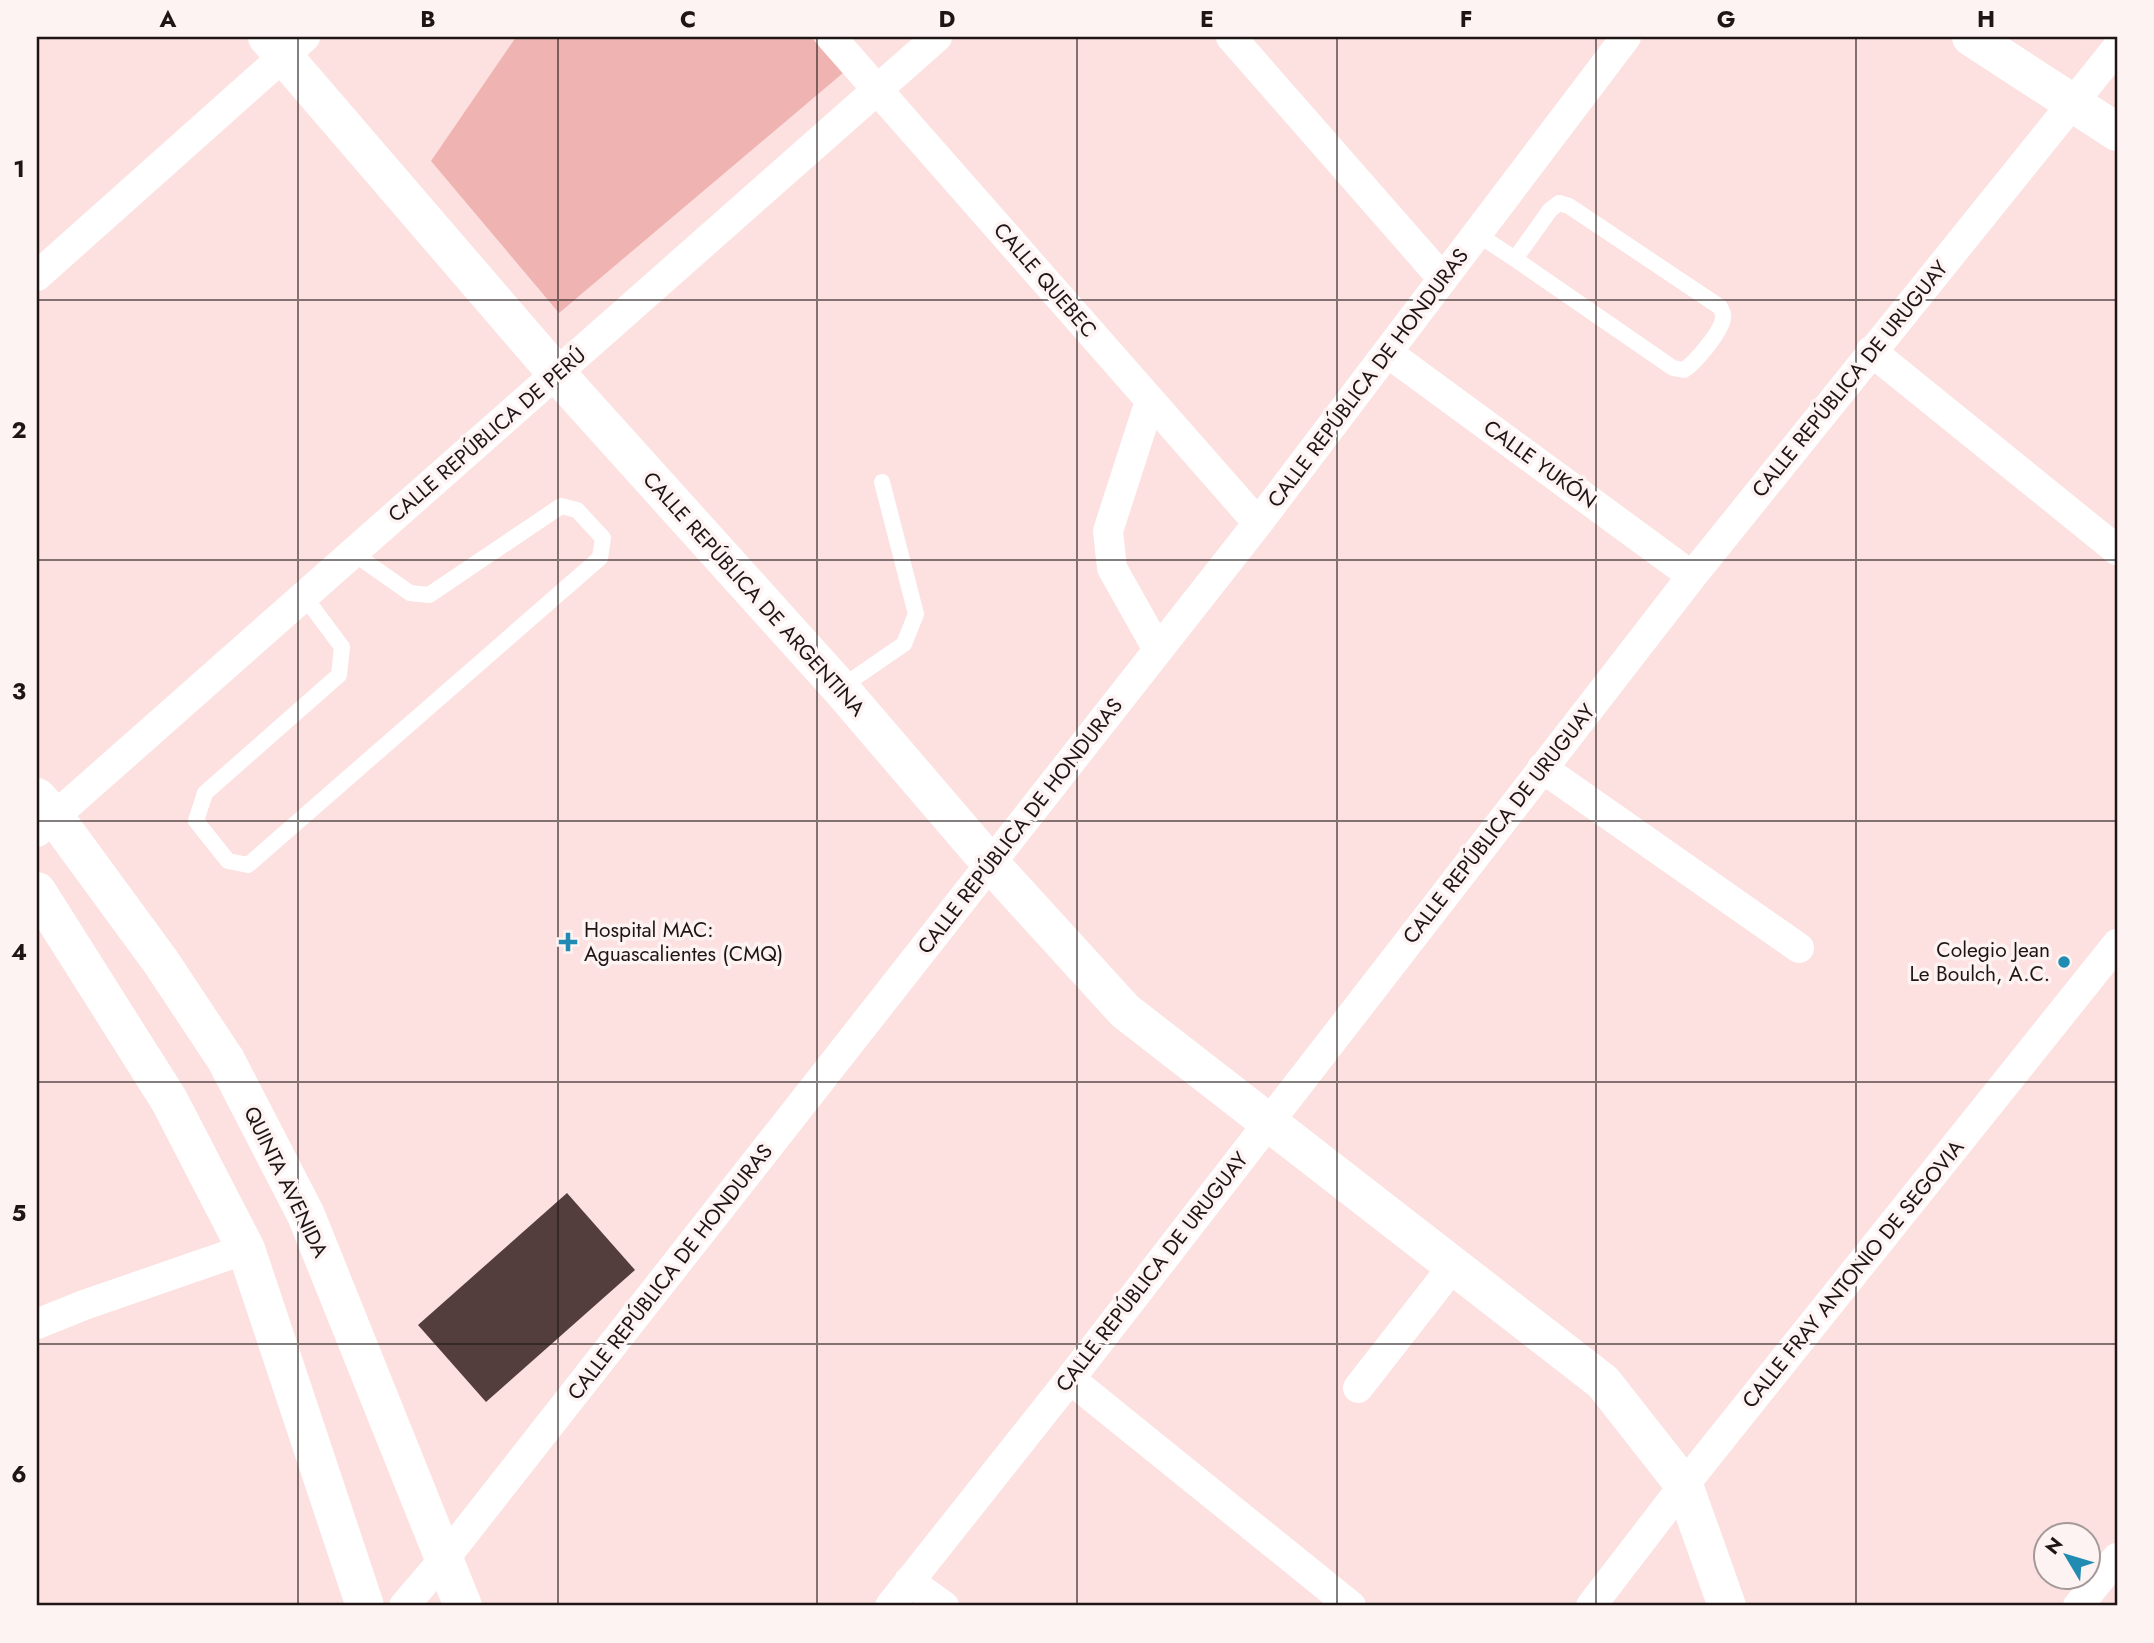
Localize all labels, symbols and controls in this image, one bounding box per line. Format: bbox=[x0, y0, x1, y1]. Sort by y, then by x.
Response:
text: A bbox=[159, 2, 177, 36]
text: B bbox=[420, 2, 436, 36]
text: C bbox=[680, 2, 696, 36]
text: D bbox=[939, 2, 956, 36]
text: E bbox=[1200, 2, 1214, 36]
text: F bbox=[1460, 2, 1472, 36]
text: G bbox=[1717, 2, 1735, 36]
text: H bbox=[1977, 2, 1995, 36]
text: 1 bbox=[13, 152, 25, 186]
street label: CALLE QUEBEC bbox=[987, 216, 1103, 344]
street label: CALLE REPÚBLICA DE HONDURAS bbox=[1260, 242, 1476, 514]
street label: CALLE REPÚBLICA DE URUGUAY bbox=[1745, 254, 1955, 504]
street label: CALLE REPÚBLICA DE PERÚ bbox=[382, 341, 592, 529]
text: 2 bbox=[11, 413, 27, 447]
street label: CALLE YUKÓN bbox=[1477, 413, 1603, 515]
street label: CALLE REPÚBLICA DE ARGENTINA bbox=[636, 465, 872, 723]
text: 3 bbox=[12, 674, 26, 708]
street label: CALLE REPÚBLICA DE HONDURAS bbox=[910, 692, 1130, 960]
street label: CALLE REPÚBLICA DE URUGUAY bbox=[1396, 698, 1602, 950]
place label: Hospital MAC: Aguascalientes (CMQ) bbox=[584, 915, 783, 969]
marker: Hospital MAC: Aguascalientes (CMQ) bbox=[558, 932, 578, 952]
text: 4 bbox=[11, 935, 27, 969]
place label: Colegio Jean Le Boulch, A.C. bbox=[1909, 935, 2050, 989]
marker: Colegio Jean Le Boulch, A.C. bbox=[2056, 954, 2072, 970]
street label: QUINTA AVENIDA bbox=[236, 1101, 336, 1263]
street label: CALLE FRAY ANTONIO DE SEGOVIA bbox=[1735, 1133, 1971, 1415]
street label: CALLE REPÚBLICA DE HONDURAS bbox=[560, 1138, 780, 1406]
street label: CALLE REPÚBLICA DE URUGUAY bbox=[1049, 1146, 1255, 1398]
text: 5 bbox=[12, 1196, 26, 1230]
text: 6 bbox=[11, 1457, 27, 1491]
north arrow bbox=[2032, 1520, 2102, 1590]
text: N bbox=[2039, 1532, 2069, 1560]

